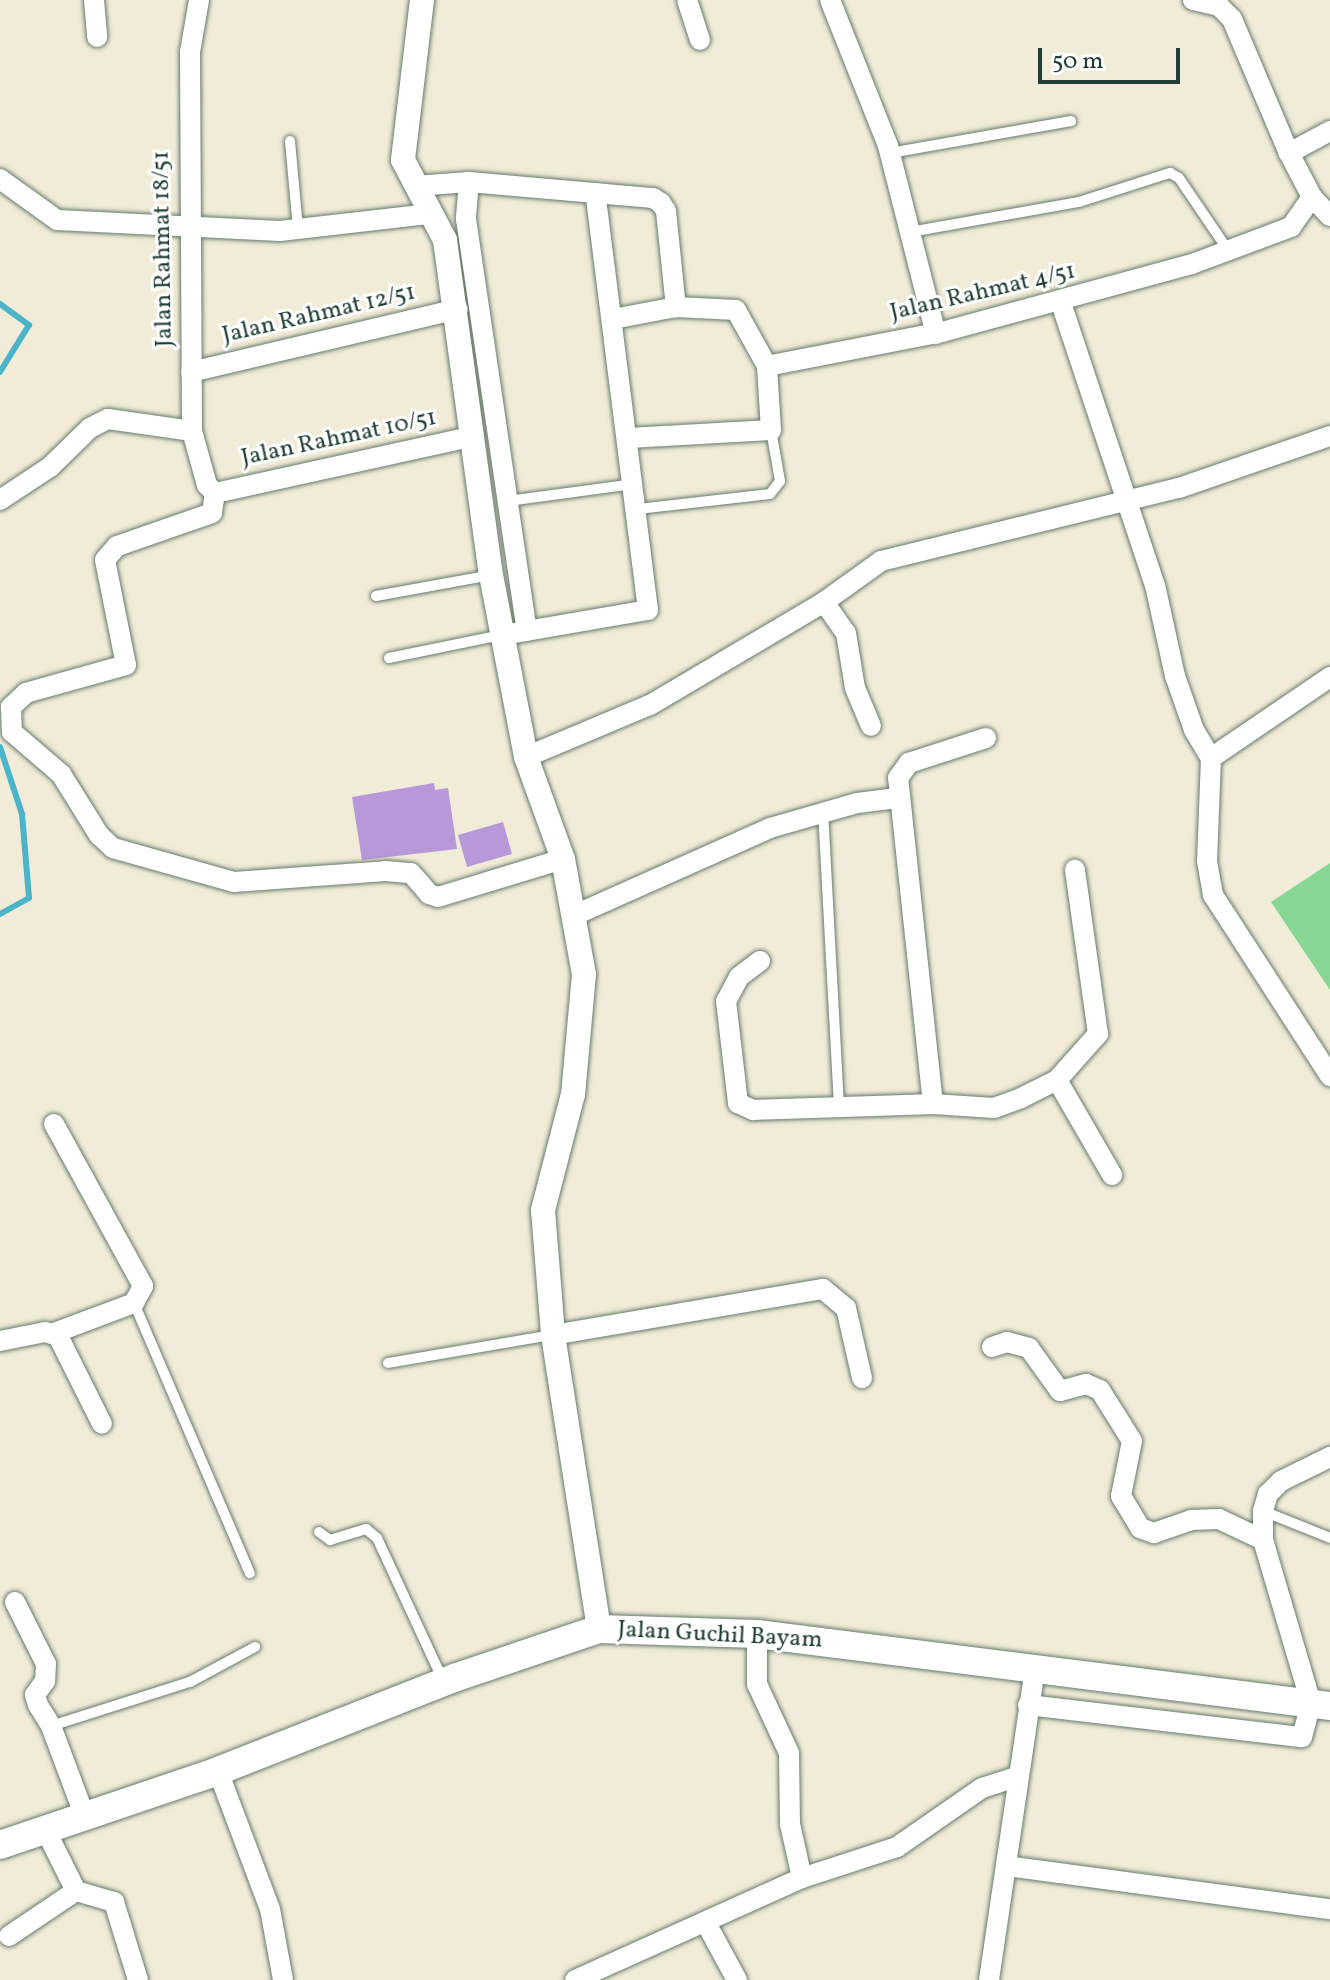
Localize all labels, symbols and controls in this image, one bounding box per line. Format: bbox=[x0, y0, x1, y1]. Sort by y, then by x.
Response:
scale bar bbox=[1042, 32, 1184, 82]
text: 50 m bbox=[1052, 45, 1104, 79]
street label: Jalan Rahmat 18/51 bbox=[148, 151, 180, 347]
street label: Jalan Rahmat 4/51 bbox=[888, 258, 1078, 328]
street label: Jalan Rahmat 12/51 bbox=[220, 279, 418, 351]
street label: Jalan Rahmat 10/51 bbox=[239, 404, 439, 474]
street label: Jalan Guchil Bayam bbox=[617, 1616, 823, 1656]

